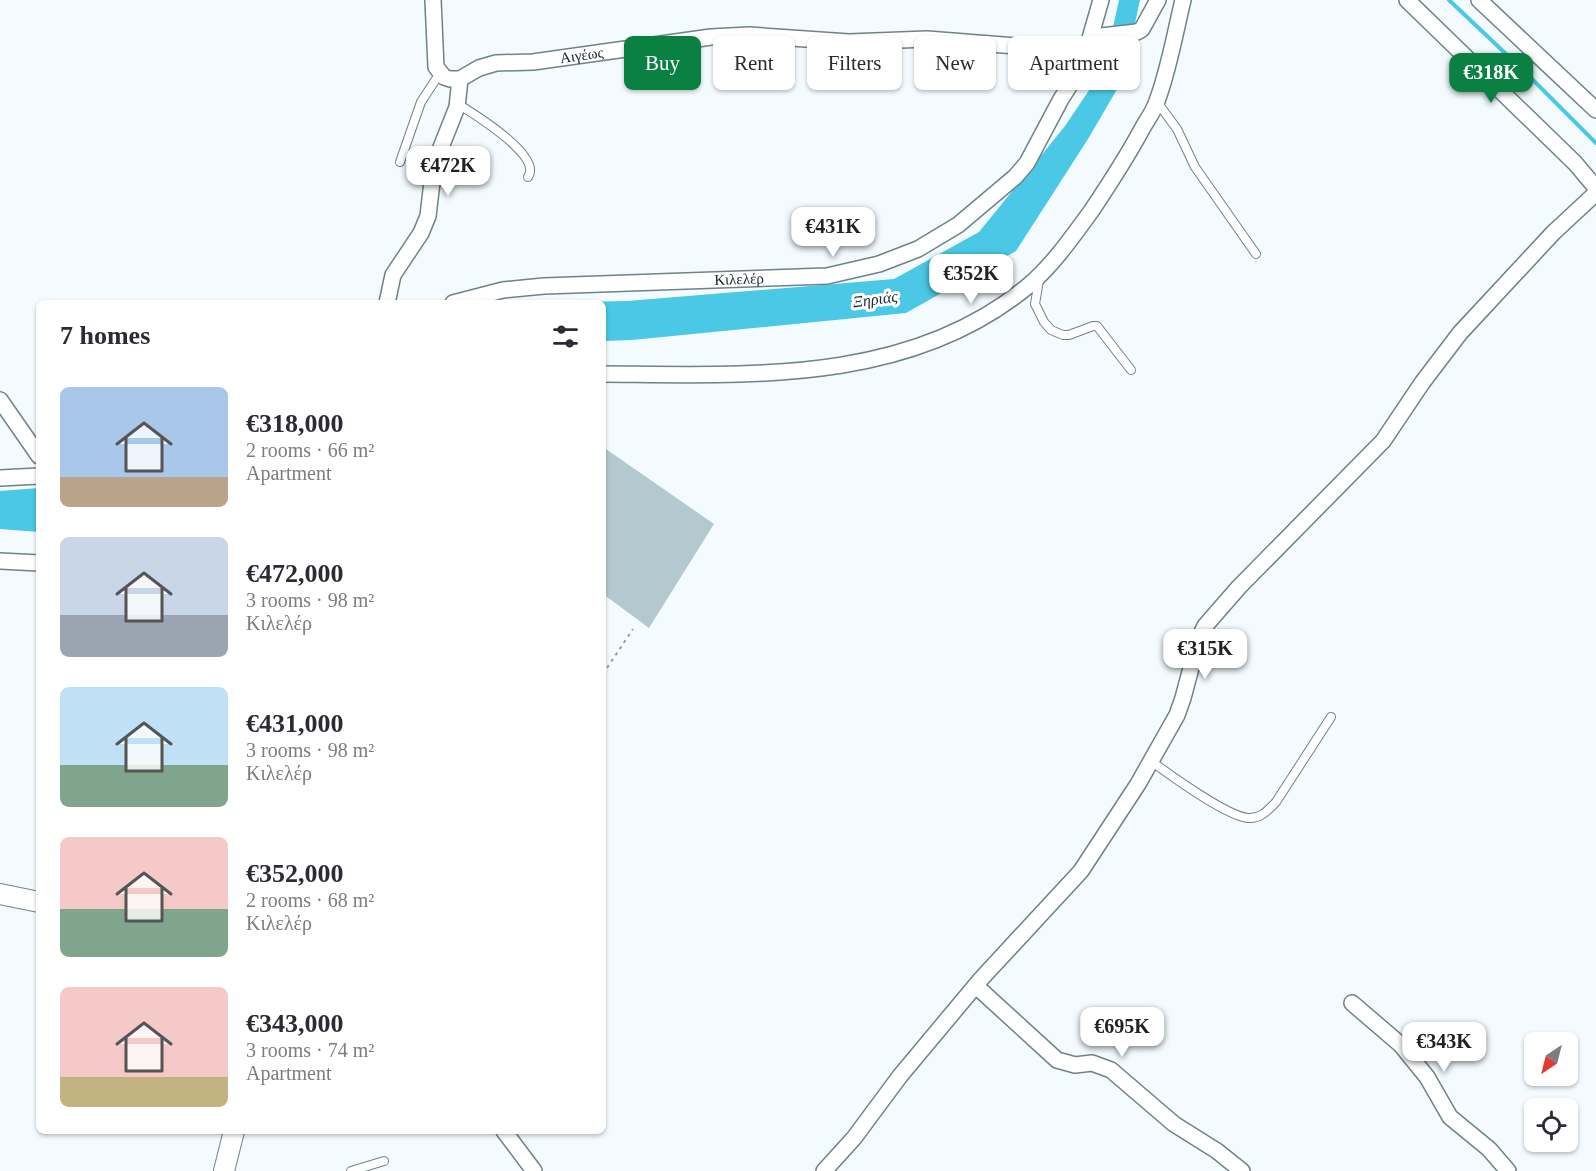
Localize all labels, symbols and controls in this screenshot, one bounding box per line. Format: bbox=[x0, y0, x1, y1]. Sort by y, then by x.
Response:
chip: Buy bbox=[624, 36, 701, 90]
chip: Rent bbox=[713, 36, 795, 90]
chip: Filters bbox=[807, 36, 902, 90]
chip: New bbox=[914, 36, 996, 90]
chip: Apartment bbox=[1008, 36, 1140, 90]
street label: Αιγέως bbox=[559, 44, 604, 66]
pin: €318K bbox=[1449, 53, 1533, 104]
text: €318K bbox=[1463, 61, 1519, 83]
pin: €472K bbox=[406, 146, 490, 197]
text: €472K bbox=[420, 154, 476, 176]
pin: €431K bbox=[791, 207, 875, 258]
text: €431K bbox=[805, 215, 861, 237]
pin: €352K bbox=[929, 254, 1013, 305]
text: €352K bbox=[943, 262, 999, 284]
street label: Κιλελέρ bbox=[714, 270, 764, 288]
water label: Ξηριάς bbox=[851, 287, 899, 312]
icon: filters bbox=[549, 320, 582, 353]
text: 7 homes bbox=[60, 321, 150, 350]
text: €318,000 bbox=[246, 409, 344, 438]
icon: home bbox=[108, 411, 180, 483]
text: 2 rooms · 66 m² bbox=[246, 439, 374, 461]
text: Apartment bbox=[246, 462, 332, 484]
text: €472,000 bbox=[246, 559, 344, 588]
icon: home bbox=[108, 561, 180, 633]
text: 3 rooms · 98 m² bbox=[246, 589, 374, 611]
text: Κιλελέρ bbox=[246, 612, 312, 634]
pin: €315K bbox=[1163, 629, 1247, 680]
text: €315K bbox=[1177, 637, 1233, 659]
text: €431,000 bbox=[246, 709, 344, 738]
icon: home bbox=[108, 711, 180, 783]
text: 3 rooms · 98 m² bbox=[246, 739, 374, 761]
text: Κιλελέρ bbox=[246, 762, 312, 784]
text: €352,000 bbox=[246, 859, 344, 888]
icon: home bbox=[108, 861, 180, 933]
text: 2 rooms · 68 m² bbox=[246, 889, 374, 911]
text: Κιλελέρ bbox=[246, 912, 312, 934]
pin: €695K bbox=[1080, 1007, 1164, 1058]
text: €343,000 bbox=[246, 1009, 344, 1038]
icon: home bbox=[108, 1011, 180, 1083]
text: €695K bbox=[1094, 1015, 1150, 1037]
pin: €343K bbox=[1402, 1022, 1486, 1073]
text: €343K bbox=[1416, 1030, 1472, 1052]
north arrow bbox=[1524, 1032, 1578, 1086]
map controls bbox=[1524, 1032, 1578, 1152]
text: 3 rooms · 74 m² bbox=[246, 1039, 374, 1061]
text: Apartment bbox=[246, 1062, 332, 1084]
button: locate bbox=[1524, 1098, 1578, 1152]

